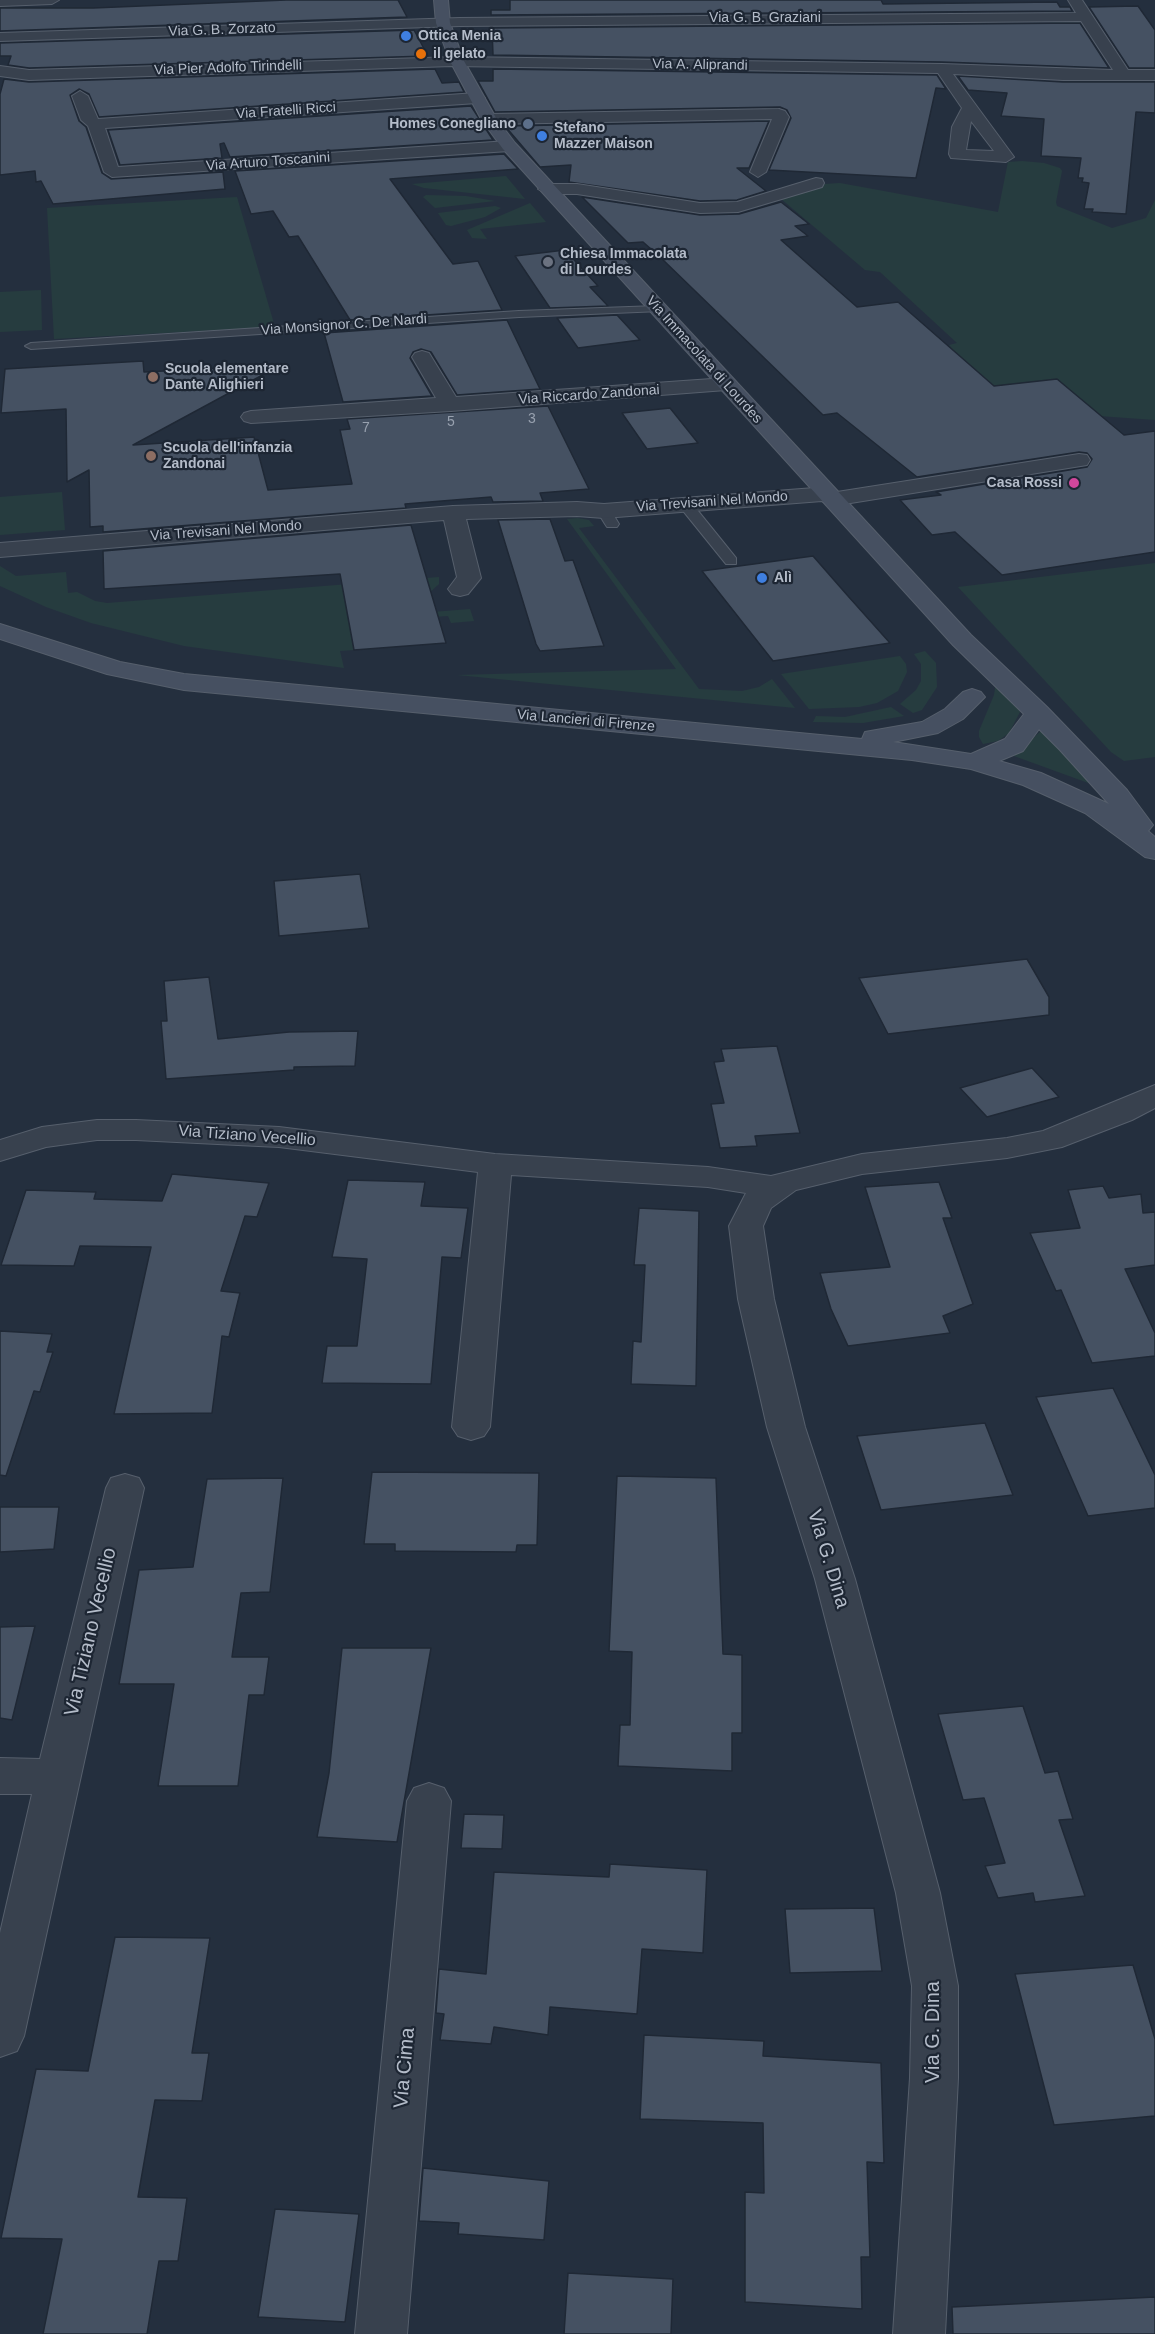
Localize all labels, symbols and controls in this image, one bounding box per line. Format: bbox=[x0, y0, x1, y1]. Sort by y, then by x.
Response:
street label: Via G. B. Graziani bbox=[709, 10, 821, 26]
street label: Via G. B. Zorzato bbox=[168, 20, 276, 40]
place label: Ottica Menia bbox=[418, 28, 501, 44]
marker: Ottica Menia bbox=[399, 29, 413, 43]
place label: il gelato bbox=[433, 46, 486, 62]
marker: il gelato bbox=[414, 47, 428, 61]
street label: Via A. Aliprandi bbox=[652, 56, 748, 74]
street label: Via Pier Adolfo Tirindelli bbox=[154, 57, 302, 79]
street label: Via Fratelli Ricci bbox=[235, 99, 337, 123]
place label: Homes Conegliano bbox=[389, 116, 516, 132]
marker: Homes Conegliano bbox=[521, 117, 535, 131]
place label: Stefano Mazzer Maison bbox=[554, 120, 653, 152]
marker: Stefano Mazzer Maison bbox=[535, 129, 549, 143]
street label: Via Arturo Toscanini bbox=[205, 149, 331, 175]
place label: Chiesa Immacolata di Lourdes bbox=[560, 246, 687, 278]
marker: Chiesa Immacolata di Lourdes bbox=[541, 255, 555, 269]
street label: Via Immacolata di Lourdes bbox=[642, 293, 766, 427]
street label: Via Monsignor C. De Nardi bbox=[260, 311, 428, 339]
place label: Scuola elementare Dante Alighieri bbox=[165, 361, 289, 394]
marker: Scuola elementare Dante Alighieri bbox=[146, 370, 160, 384]
street label: Via Riccardo Zandonai bbox=[518, 382, 660, 408]
house number: 3 bbox=[528, 411, 536, 427]
house number: 5 bbox=[447, 414, 455, 430]
house number: 7 bbox=[362, 420, 370, 436]
place label: Scuola dell'infanzia Zandonai bbox=[163, 440, 292, 472]
marker: Scuola dell'infanzia Zandonai bbox=[144, 449, 158, 463]
place label: Casa Rossi bbox=[987, 475, 1062, 491]
marker: Casa Rossi bbox=[1067, 476, 1081, 490]
street label: Via Trevisani Nel Mondo bbox=[636, 488, 788, 516]
street label: Via Trevisani Nel Mondo bbox=[150, 517, 302, 545]
place label: Alì bbox=[774, 570, 792, 586]
marker: Alì bbox=[755, 571, 769, 585]
street label: Via Lancieri di Firenze bbox=[516, 707, 656, 735]
street label: Via Tiziano Vecellio bbox=[178, 1122, 316, 1150]
street label: Via G. Dina bbox=[802, 1507, 854, 1611]
street label: Via Tiziano Vecellio bbox=[60, 1545, 122, 1719]
street label: Via G. Dina bbox=[921, 1981, 945, 2083]
street label: Via Cima bbox=[390, 2027, 420, 2109]

